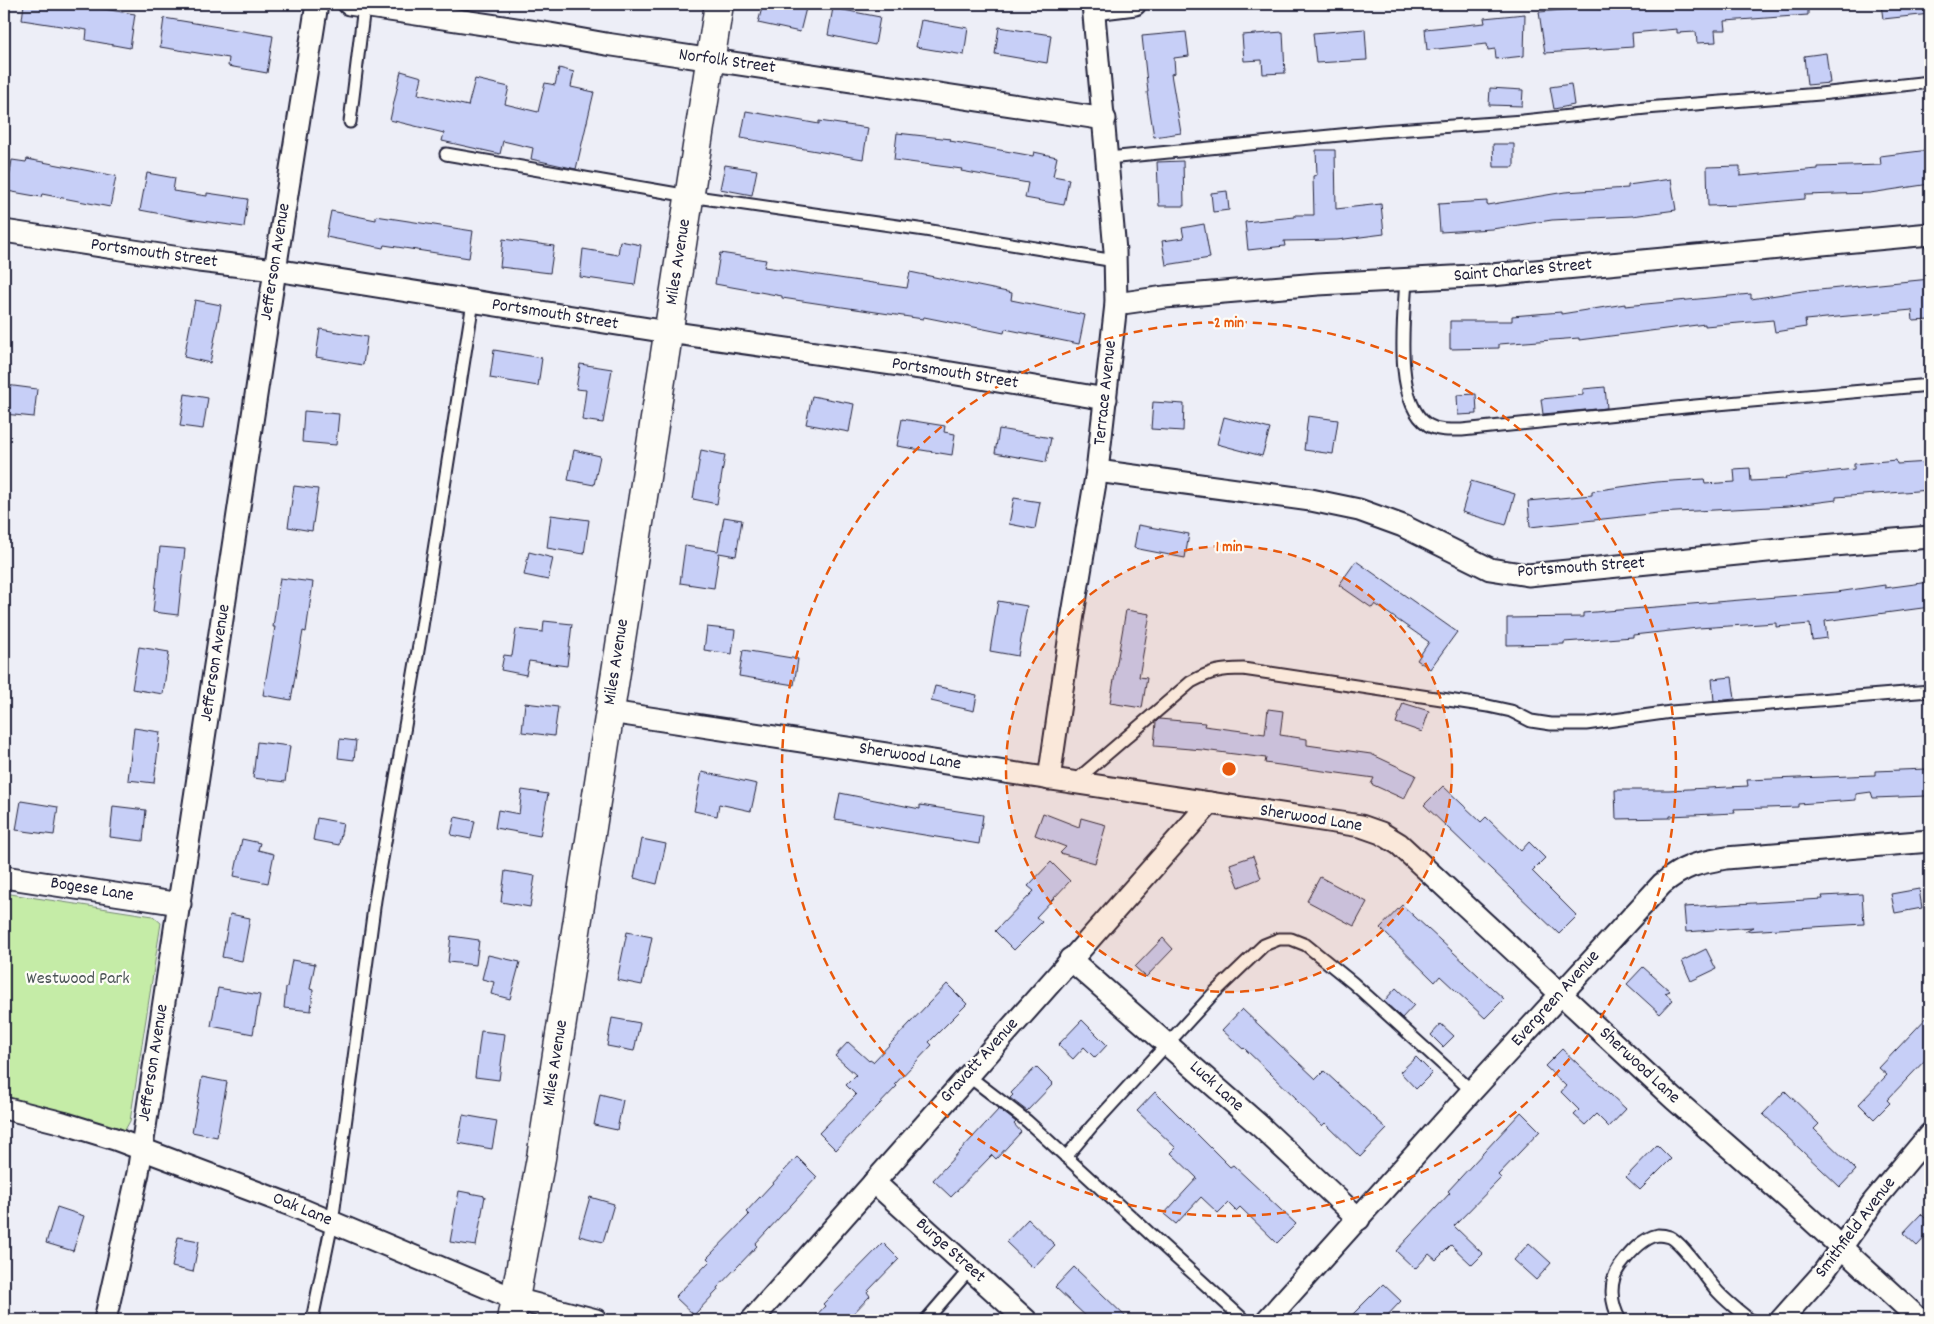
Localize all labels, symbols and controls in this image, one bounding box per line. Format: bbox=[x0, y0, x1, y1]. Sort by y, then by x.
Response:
street label: Norfolk Street bbox=[677, 43, 777, 81]
street label: Jefferson Avenue bbox=[254, 201, 298, 322]
street label: Miles Avenue bbox=[660, 217, 698, 307]
street label: Portsmouth Street bbox=[89, 233, 219, 275]
street label: Saint Charles Street bbox=[1453, 252, 1594, 289]
street label: Portsmouth Street bbox=[490, 293, 620, 337]
text: 2 min bbox=[1214, 313, 1244, 335]
street label: Terrace Avenue bbox=[1088, 339, 1124, 447]
street label: Portsmouth Street bbox=[890, 352, 1020, 396]
text: 1 min bbox=[1216, 537, 1242, 559]
street label: Portsmouth Street bbox=[1516, 551, 1646, 585]
street label: Jefferson Avenue bbox=[194, 602, 238, 723]
street label: Miles Avenue bbox=[598, 617, 636, 707]
street label: Sherwood Lane bbox=[857, 737, 963, 777]
centre of rings bbox=[1220, 760, 1238, 778]
street label: Sherwood Lane bbox=[1258, 799, 1364, 839]
street label: Bogese Lane bbox=[49, 871, 136, 909]
street label: Evergreen Avenue bbox=[1506, 945, 1606, 1053]
park label: Westwood Park bbox=[26, 967, 130, 992]
street label: Jefferson Avenue bbox=[132, 1002, 176, 1123]
street label: Gravatt Avenue bbox=[935, 1013, 1025, 1109]
street label: Miles Avenue bbox=[537, 1018, 575, 1108]
street label: Sherwood Lane bbox=[1593, 1022, 1685, 1110]
street label: Luck Lane bbox=[1183, 1056, 1249, 1118]
street label: Smithfield Avenue bbox=[1810, 1172, 1902, 1284]
street label: Oak Lane bbox=[268, 1187, 336, 1233]
street label: Burge Street bbox=[909, 1213, 991, 1290]

